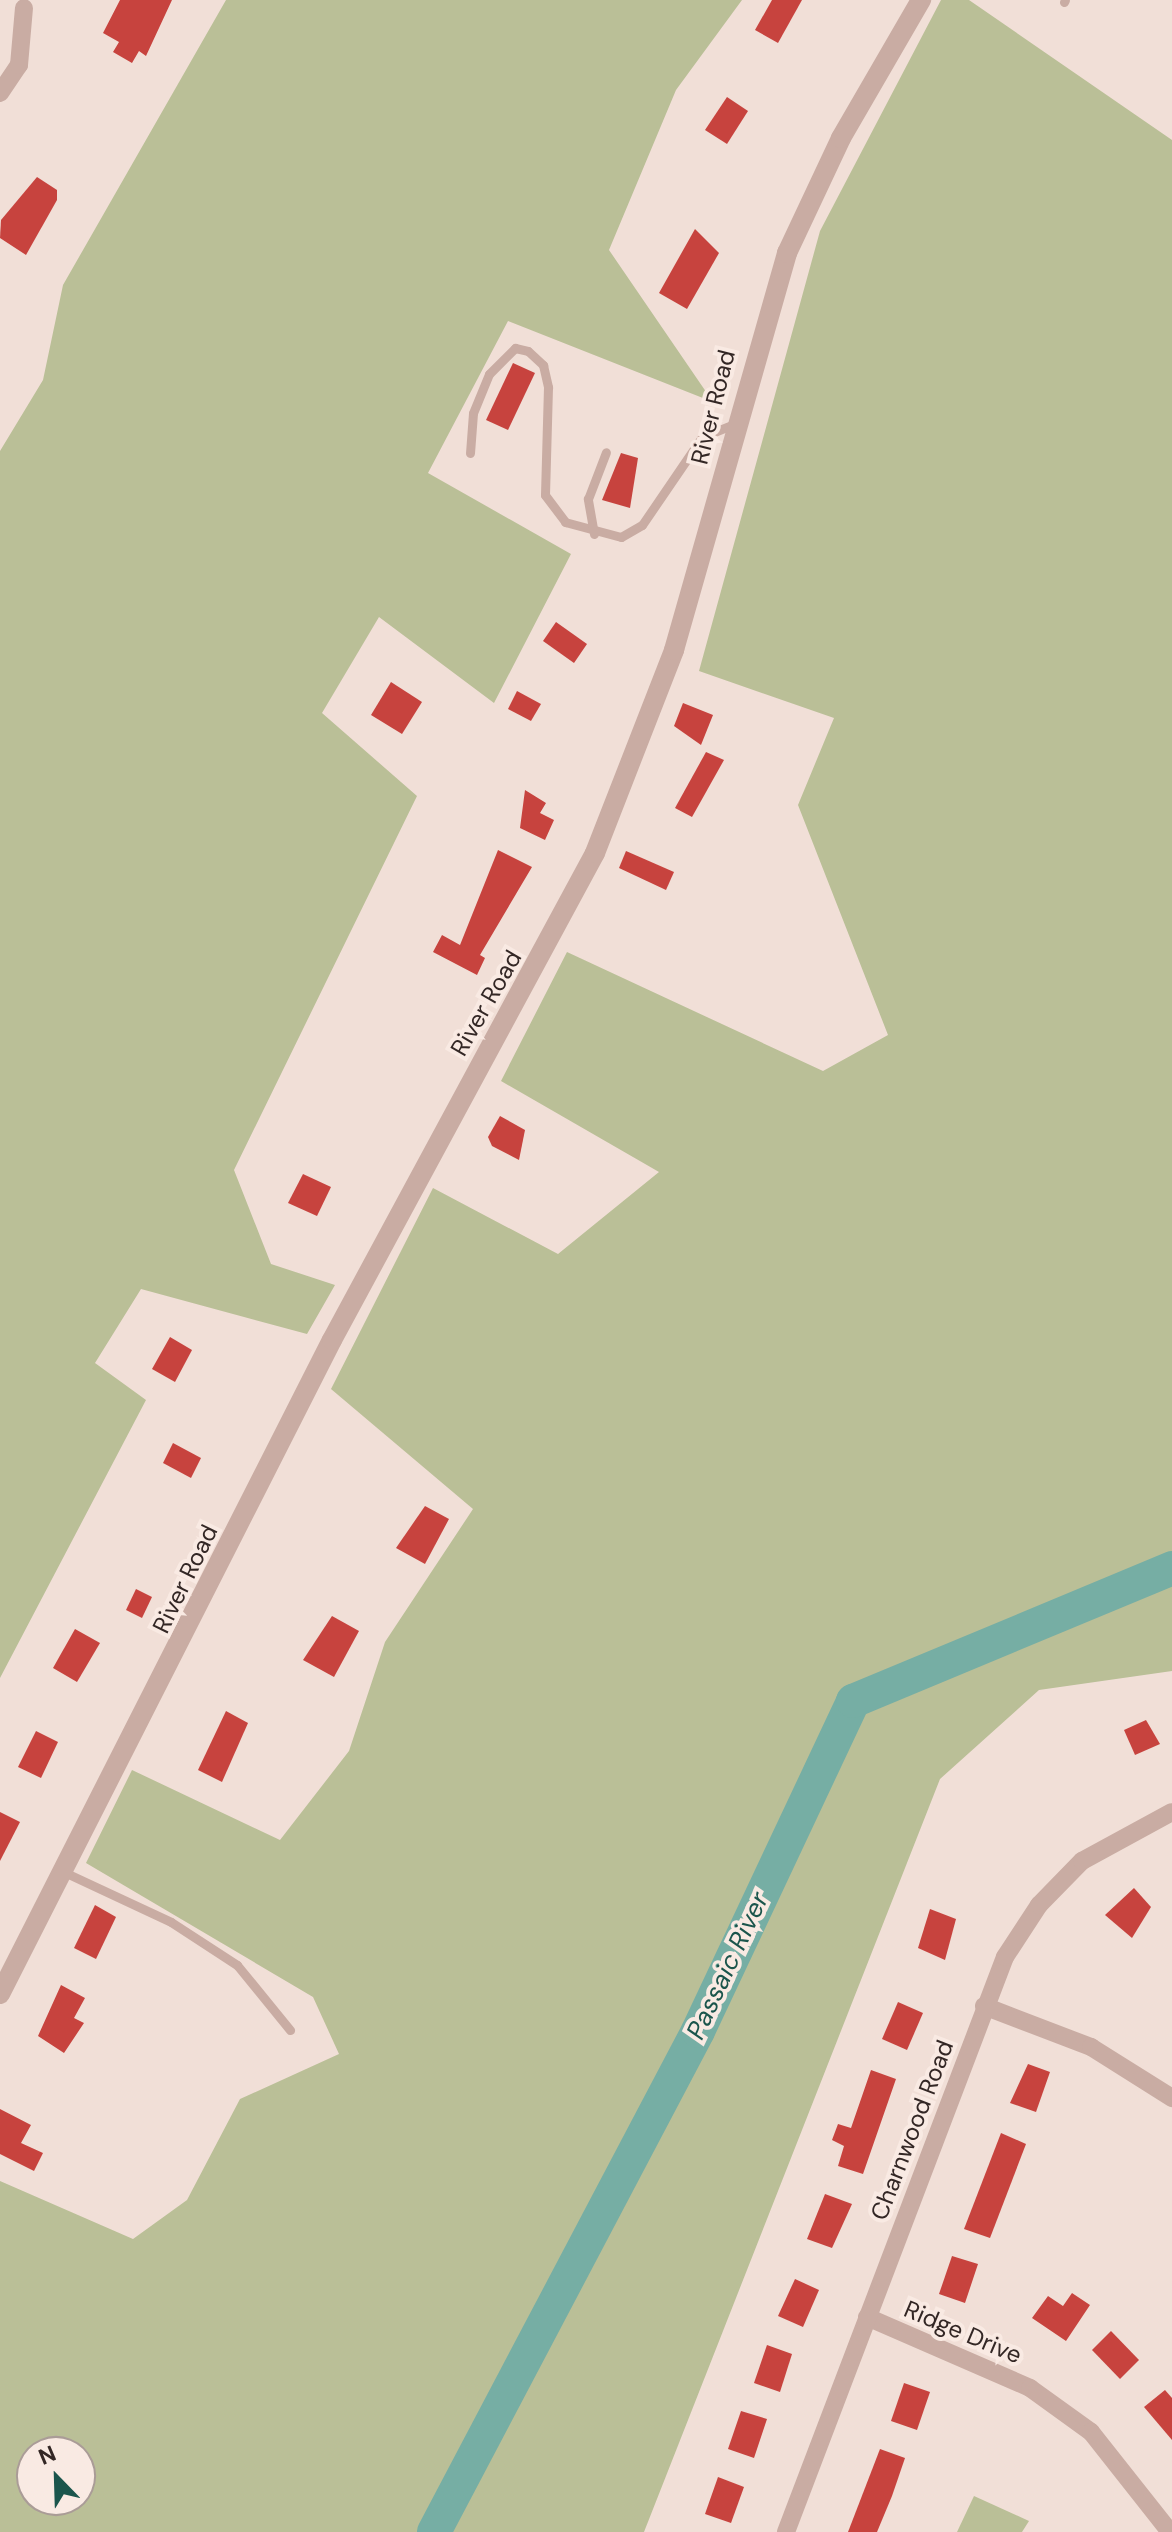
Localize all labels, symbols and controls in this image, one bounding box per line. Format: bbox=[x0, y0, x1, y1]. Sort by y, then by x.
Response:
street label: River Road bbox=[685, 347, 741, 467]
street label: River Road bbox=[444, 945, 528, 1061]
street label: River Road bbox=[146, 1520, 224, 1638]
water label: Passaic River bbox=[680, 1888, 776, 2044]
street label: Charnwood Road bbox=[864, 2036, 960, 2224]
street label: Ridge Drive bbox=[900, 2294, 1026, 2370]
north arrow bbox=[16, 2436, 96, 2516]
text: N bbox=[34, 2439, 60, 2472]

